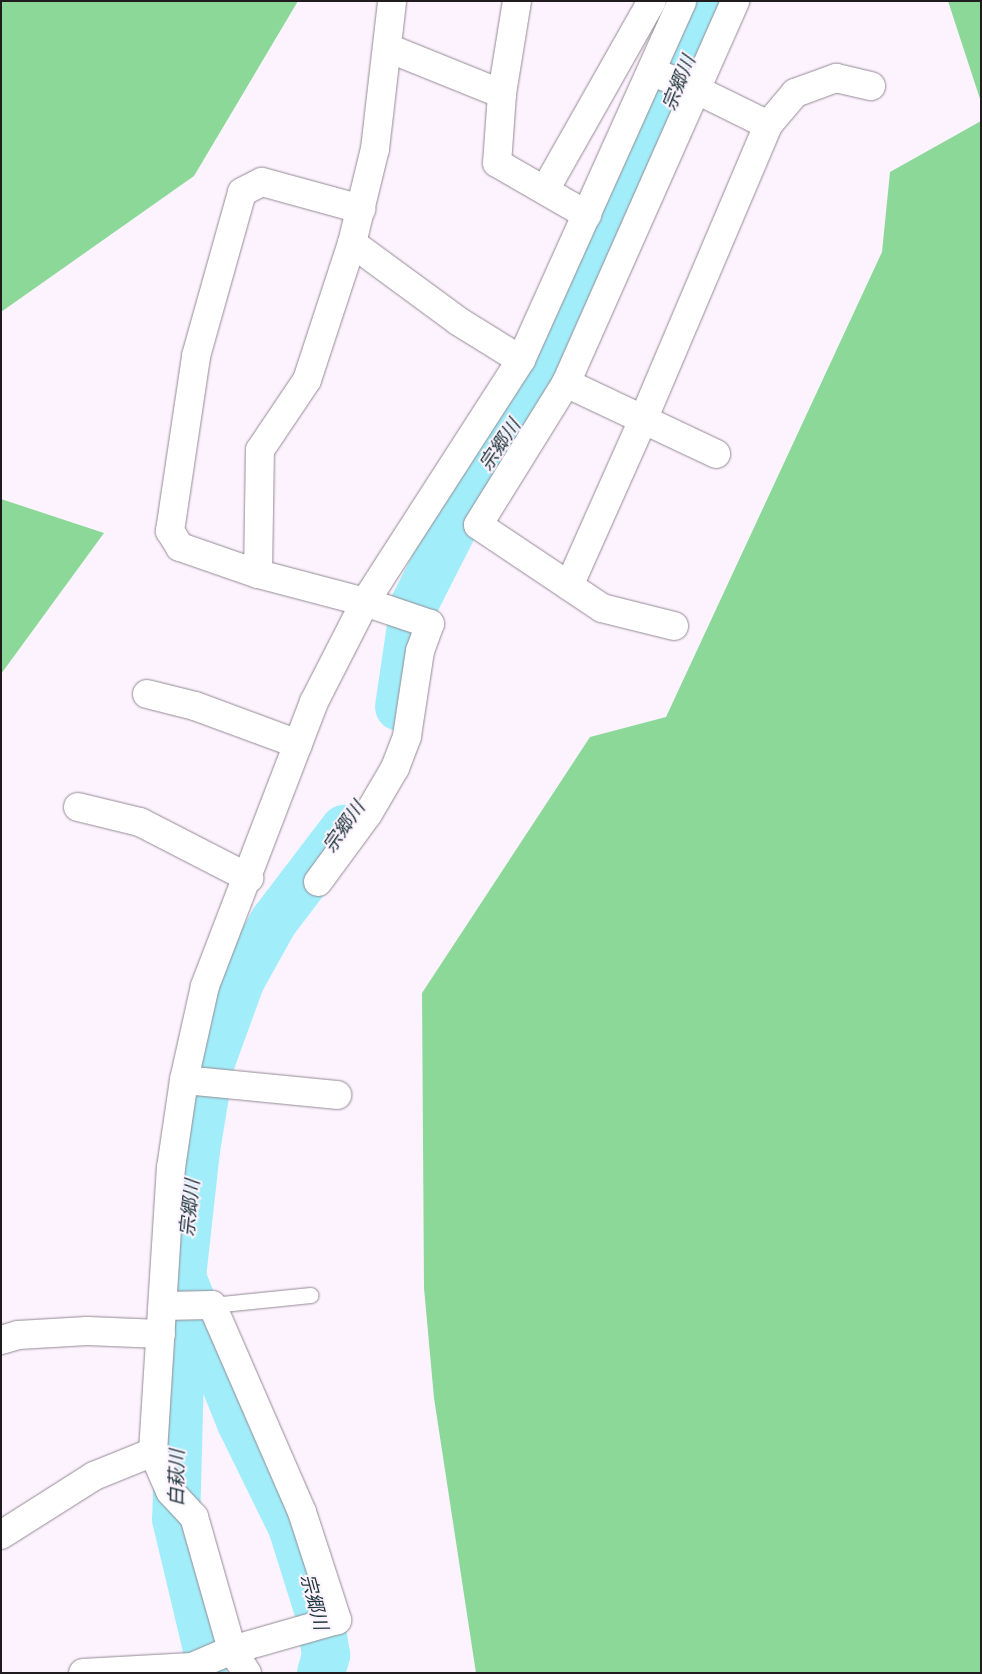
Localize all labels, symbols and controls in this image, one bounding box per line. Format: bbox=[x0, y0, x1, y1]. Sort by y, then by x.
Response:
water label: 宗郷川 bbox=[658, 52, 700, 114]
water label: 宗郷川 bbox=[475, 415, 525, 475]
water label: 宗郷川 bbox=[318, 797, 370, 857]
water label: 宗郷川 bbox=[176, 1178, 204, 1238]
water label: 白萩川 bbox=[165, 1449, 189, 1507]
water label: 宗郷川 bbox=[296, 1572, 332, 1632]

